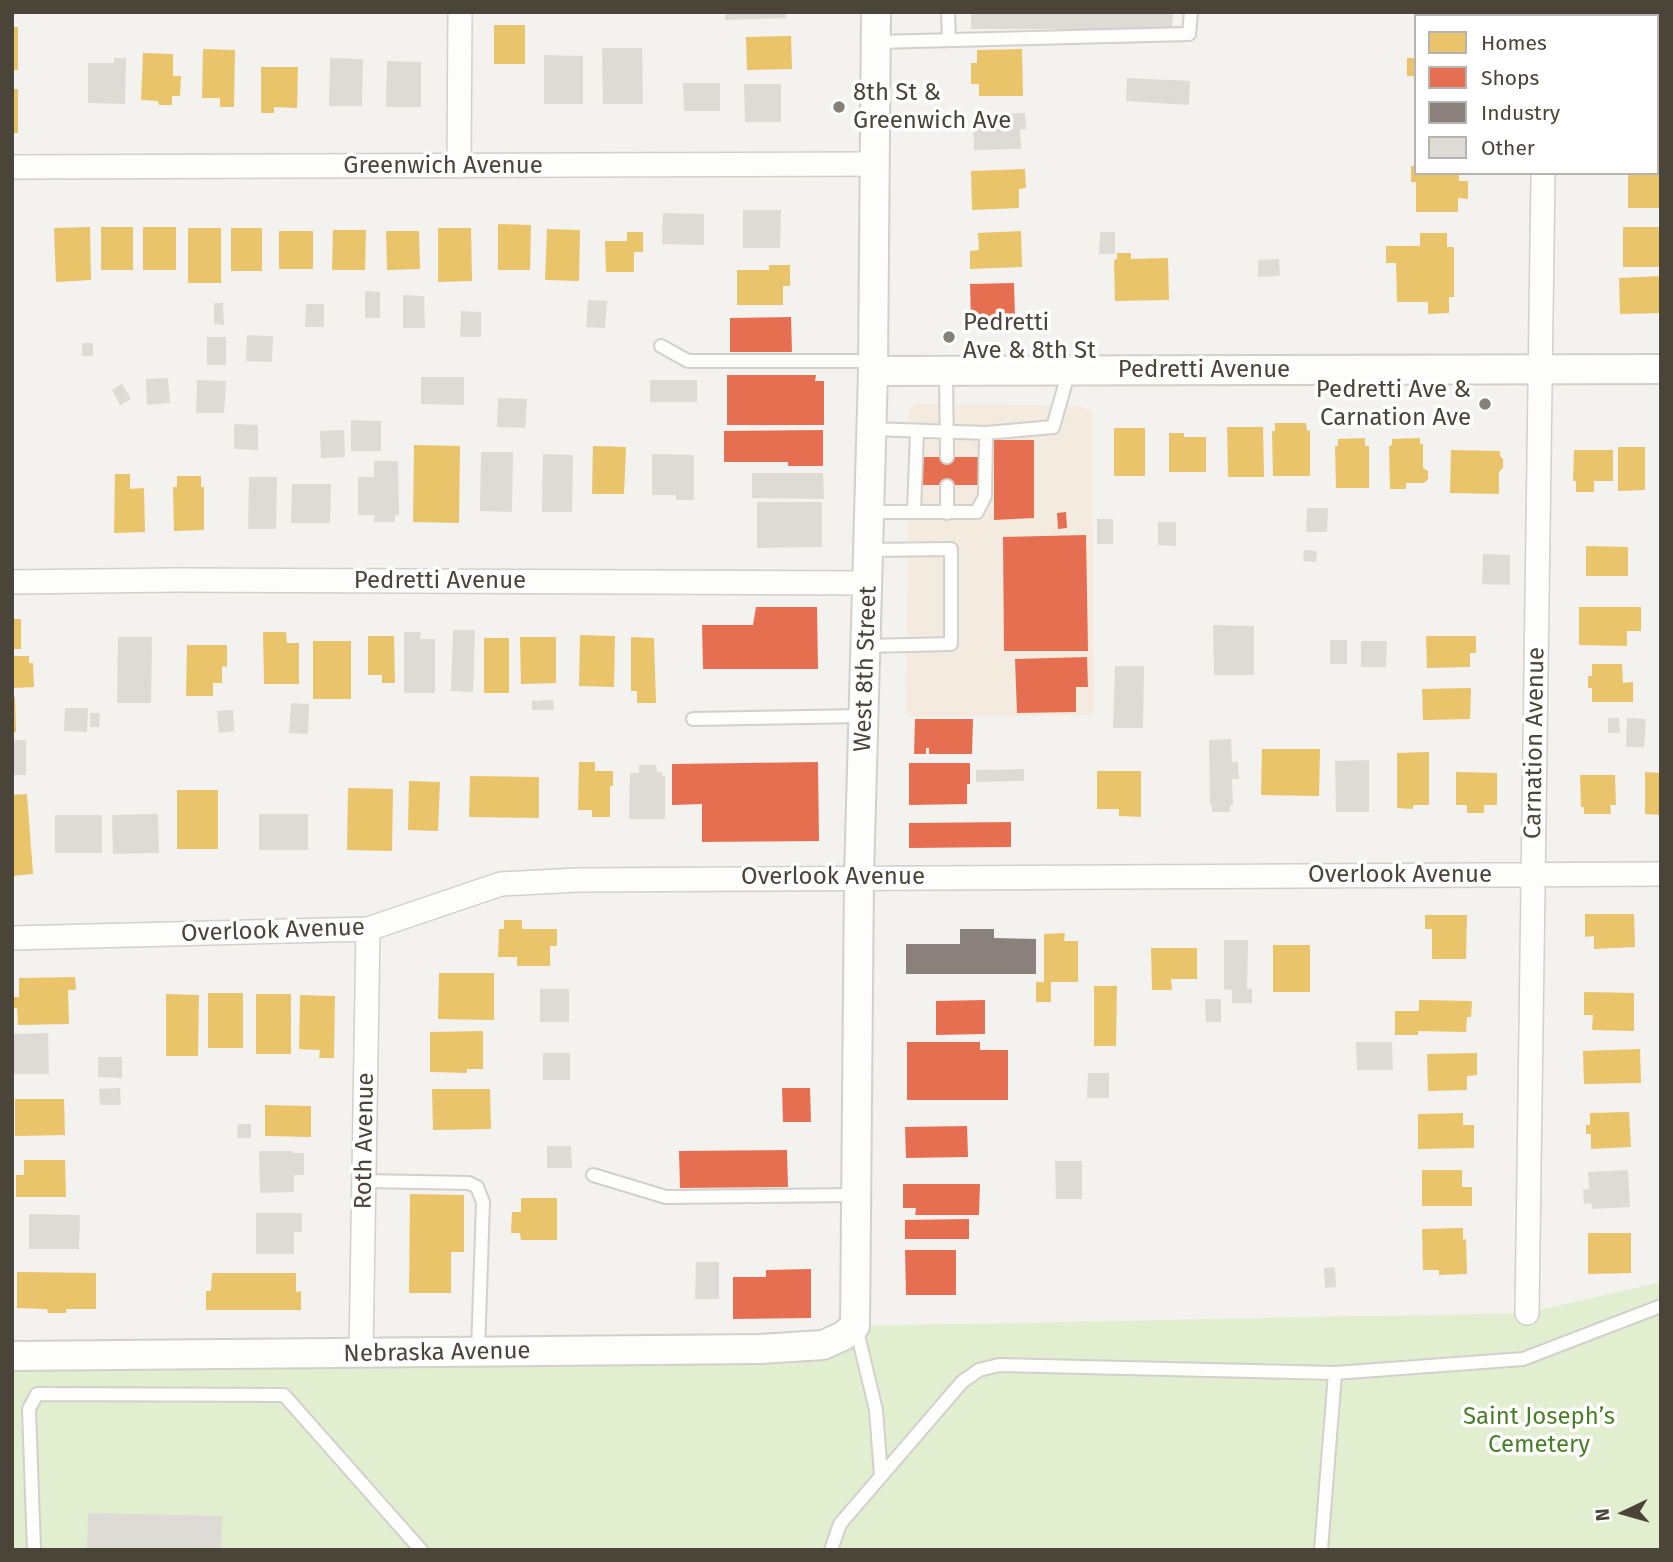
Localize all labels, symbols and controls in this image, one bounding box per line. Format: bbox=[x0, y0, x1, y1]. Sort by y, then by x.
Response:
legend bbox=[1414, 14, 1659, 175]
text: Homes bbox=[1481, 30, 1547, 56]
text: Shops bbox=[1481, 65, 1539, 91]
place label: 8th St & Greenwich Ave bbox=[853, 79, 1011, 135]
marker: 8th St & Greenwich Ave bbox=[831, 99, 847, 115]
text: Industry bbox=[1481, 100, 1560, 126]
text: Other bbox=[1481, 135, 1535, 161]
street label: Greenwich Avenue bbox=[343, 152, 543, 180]
place label: Pedretti Ave & 8th St bbox=[963, 309, 1096, 365]
marker: Pedretti Ave & 8th St bbox=[941, 329, 957, 345]
street label: Pedretti Avenue bbox=[1118, 356, 1290, 384]
place label: Pedretti Ave & Carnation Ave bbox=[1316, 376, 1471, 432]
marker: Pedretti Ave & Carnation Ave bbox=[1477, 396, 1493, 412]
street label: Pedretti Avenue bbox=[354, 567, 526, 595]
street label: West 8th Street bbox=[849, 585, 883, 753]
street label: Carnation Avenue bbox=[1519, 647, 1551, 839]
street label: Overlook Avenue bbox=[1308, 861, 1492, 889]
street label: Overlook Avenue bbox=[741, 863, 925, 891]
street label: Overlook Avenue bbox=[181, 913, 365, 949]
street label: Roth Avenue bbox=[349, 1072, 381, 1210]
street label: Nebraska Avenue bbox=[343, 1337, 531, 1369]
park label: Saint Joseph’s Cemetery bbox=[1463, 1403, 1615, 1459]
north arrow bbox=[1589, 1478, 1659, 1548]
text: N bbox=[1591, 1508, 1615, 1522]

